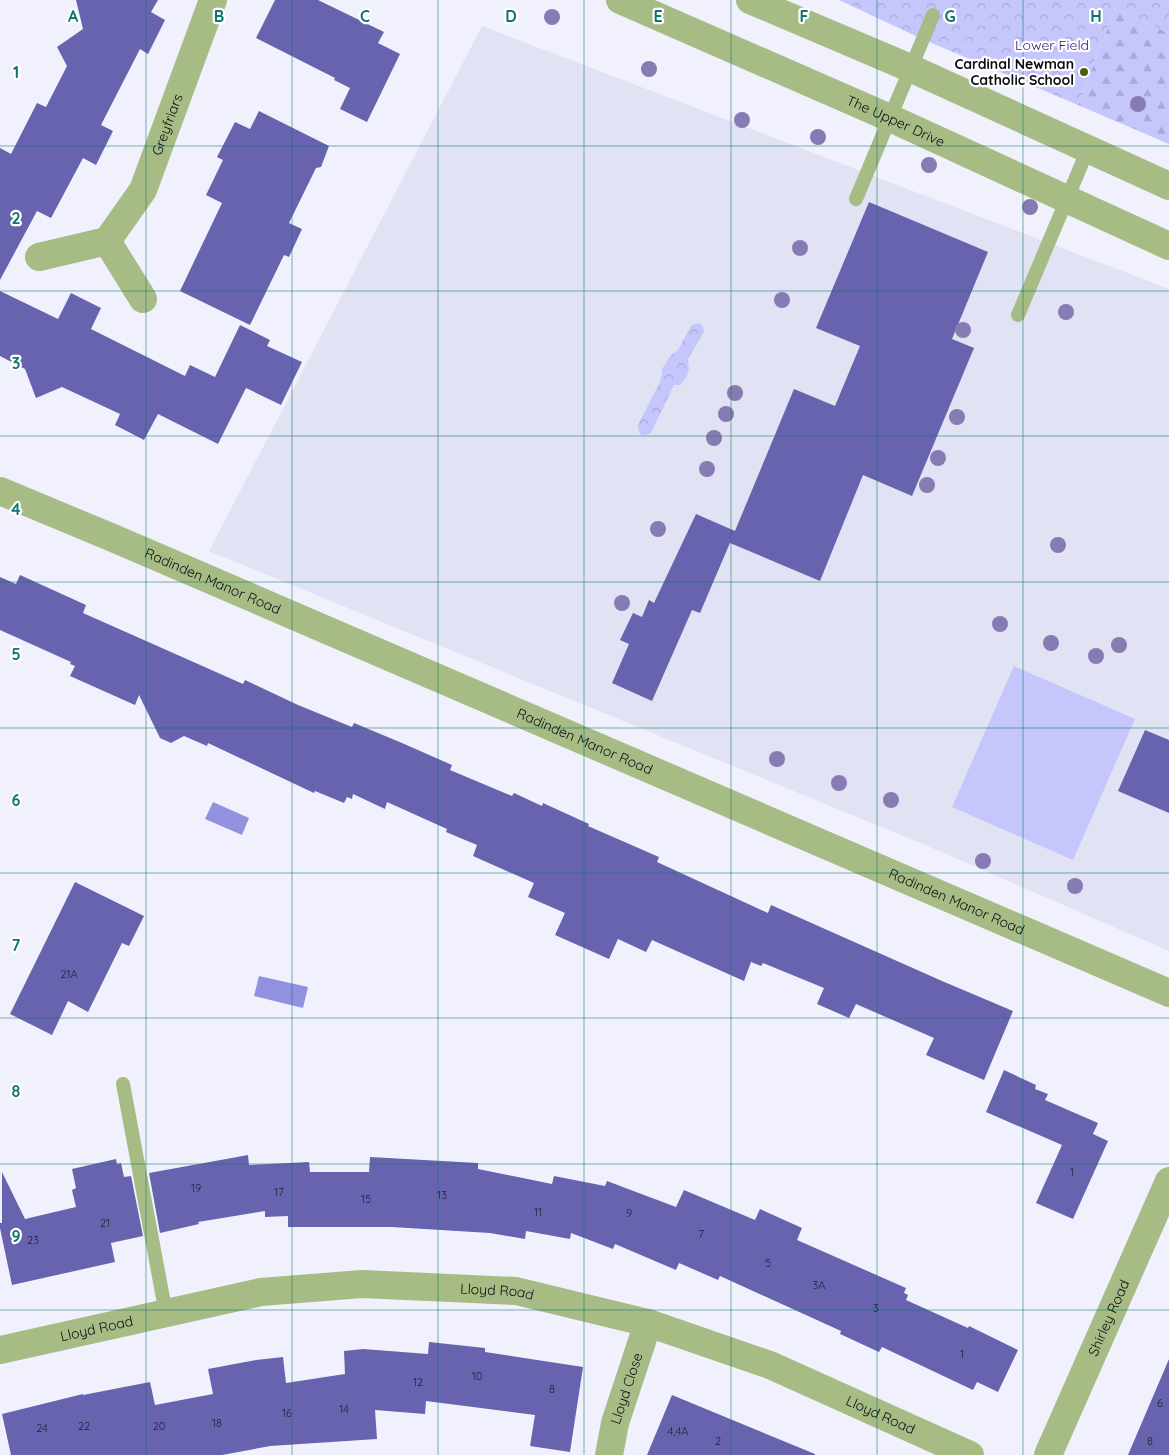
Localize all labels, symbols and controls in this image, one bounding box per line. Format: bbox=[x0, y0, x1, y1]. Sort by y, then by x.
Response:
text: A bbox=[68, 6, 79, 26]
text: B bbox=[214, 6, 224, 26]
text: C bbox=[360, 6, 370, 26]
text: D bbox=[505, 6, 517, 26]
text: E bbox=[653, 6, 663, 26]
text: F bbox=[800, 6, 809, 26]
text: G bbox=[944, 6, 956, 26]
text: H bbox=[1090, 6, 1102, 26]
park label: Lower Field bbox=[1015, 36, 1089, 54]
place label: Cardinal Newman Catholic School bbox=[954, 55, 1074, 89]
text: 1 bbox=[13, 62, 19, 82]
marker: Cardinal Newman Catholic School bbox=[1078, 66, 1090, 78]
street label: Greyfriars bbox=[148, 91, 187, 158]
street label: The Upper Drive bbox=[844, 91, 948, 151]
text: 2 bbox=[11, 208, 21, 228]
text: 3 bbox=[12, 353, 20, 373]
text: 4 bbox=[11, 499, 21, 519]
street label: Radinden Manor Road bbox=[142, 544, 284, 618]
text: 5 bbox=[11, 644, 21, 664]
street label: Radinden Manor Road bbox=[514, 704, 655, 778]
text: 6 bbox=[12, 790, 21, 810]
street label: Radinden Manor Road bbox=[886, 864, 1027, 939]
text: 7 bbox=[12, 935, 21, 955]
house number: 21A bbox=[60, 967, 78, 981]
text: 8 bbox=[12, 1081, 21, 1101]
house number: 1 bbox=[1070, 1165, 1074, 1179]
house number: 19 bbox=[191, 1181, 201, 1195]
house number: 17 bbox=[274, 1185, 284, 1199]
house number: 13 bbox=[437, 1188, 447, 1202]
house number: 15 bbox=[361, 1192, 371, 1206]
house number: 11 bbox=[534, 1205, 542, 1219]
house number: 9 bbox=[626, 1206, 632, 1220]
house number: 21 bbox=[100, 1216, 110, 1230]
text: 9 bbox=[11, 1226, 21, 1246]
house number: 7 bbox=[698, 1227, 704, 1241]
house number: 23 bbox=[27, 1233, 39, 1247]
house number: 5 bbox=[765, 1256, 771, 1270]
street label: Shirley Road bbox=[1084, 1277, 1133, 1359]
house number: 3A bbox=[813, 1278, 825, 1292]
street label: Lloyd Road bbox=[460, 1279, 536, 1304]
house number: 3 bbox=[873, 1301, 879, 1315]
street label: Lloyd Road bbox=[59, 1312, 135, 1345]
house number: 1 bbox=[960, 1347, 964, 1361]
street label: Lloyd Close bbox=[606, 1350, 647, 1427]
house number: 10 bbox=[472, 1369, 482, 1383]
house number: 12 bbox=[413, 1375, 423, 1389]
house number: 8 bbox=[549, 1382, 555, 1396]
street label: Lloyd Road bbox=[843, 1391, 918, 1438]
house number: 6 bbox=[1157, 1396, 1163, 1410]
house number: 14 bbox=[339, 1402, 349, 1416]
house number: 16 bbox=[282, 1406, 292, 1420]
house number: 18 bbox=[212, 1416, 222, 1430]
house number: 22 bbox=[78, 1419, 90, 1433]
house number: 20 bbox=[153, 1419, 165, 1433]
house number: 24 bbox=[36, 1421, 48, 1435]
house number: 4,4A bbox=[668, 1424, 688, 1438]
house number: 2 bbox=[715, 1434, 721, 1448]
house number: 8 bbox=[1147, 1434, 1153, 1448]

